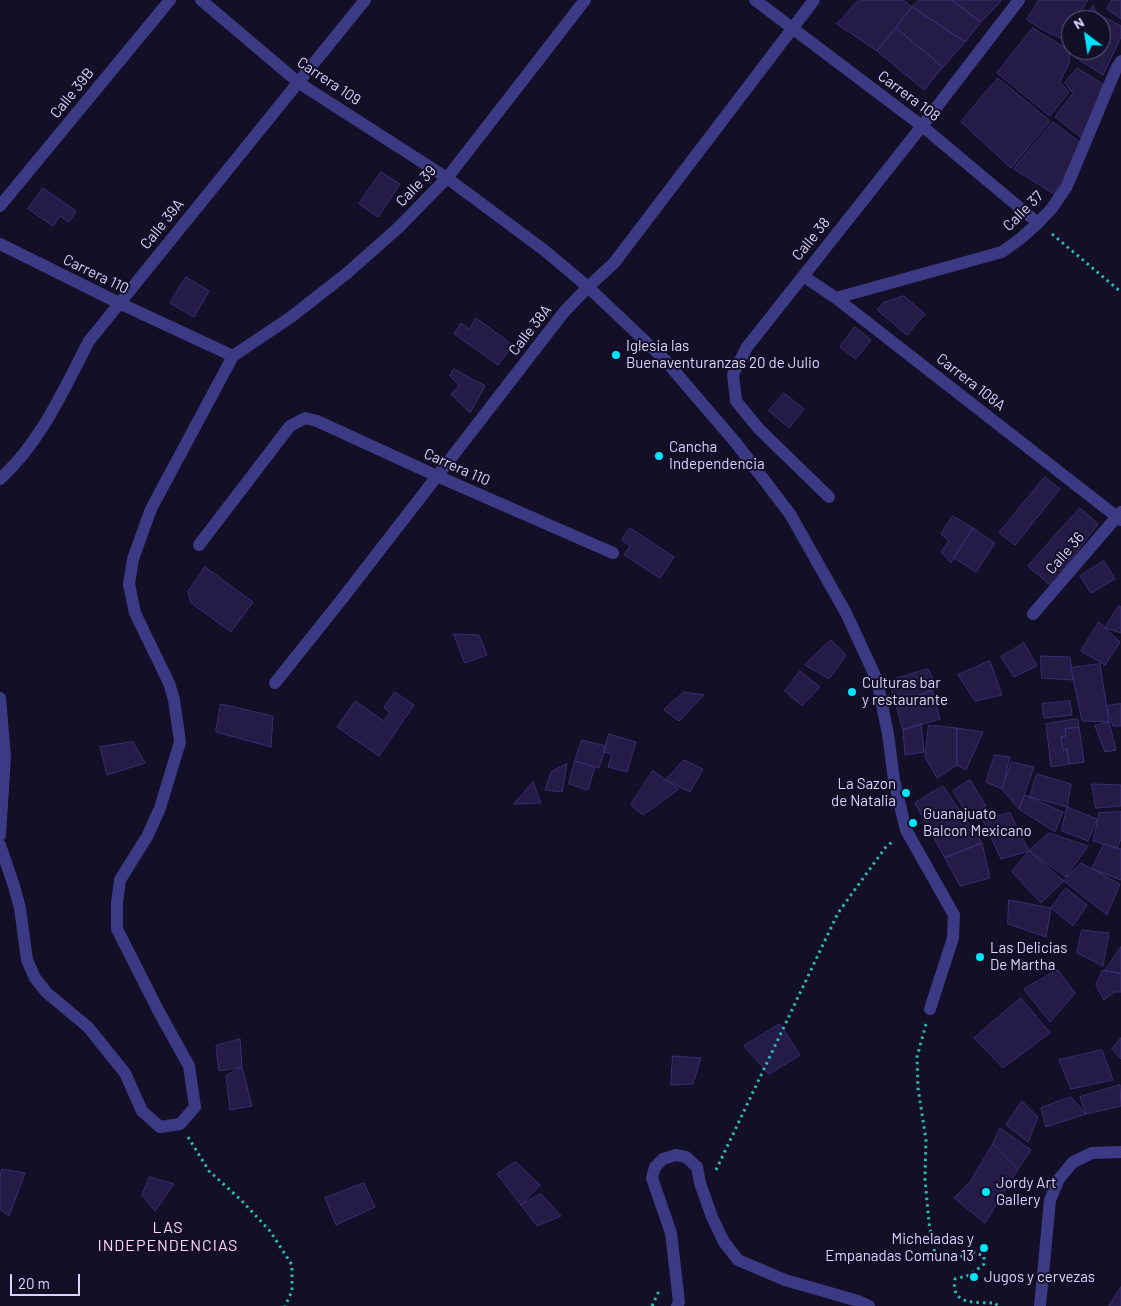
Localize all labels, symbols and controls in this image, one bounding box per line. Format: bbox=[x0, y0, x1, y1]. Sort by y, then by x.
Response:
north arrow bbox=[1061, 10, 1111, 60]
text: N bbox=[1070, 13, 1087, 32]
street label: Carrera 109 bbox=[294, 53, 364, 109]
street label: Calle 39B bbox=[46, 64, 98, 122]
street label: Carrera 108 bbox=[874, 67, 944, 125]
street label: Calle 39 bbox=[392, 162, 440, 210]
street label: Calle 37 bbox=[999, 187, 1047, 235]
street label: Calle 39A bbox=[136, 195, 188, 253]
street label: Calle 38 bbox=[788, 214, 834, 264]
street label: Carrera 110 bbox=[60, 250, 132, 298]
street label: Calle 38A bbox=[505, 301, 555, 359]
place label: Iglesia las Buenaventuranzas 20 de Julio bbox=[626, 337, 820, 372]
marker: Iglesia las Buenaventuranzas 20 de Julio bbox=[610, 349, 622, 361]
street label: Carrera 108A bbox=[933, 350, 1009, 414]
place label: Cancha Independencia bbox=[669, 438, 765, 473]
street label: Carrera 110 bbox=[421, 444, 493, 490]
marker: Cancha Independencia bbox=[653, 450, 665, 462]
street label: Calle 36 bbox=[1042, 528, 1088, 578]
place label: Culturas bar y restaurante bbox=[862, 674, 948, 709]
marker: Culturas bar y restaurante bbox=[846, 686, 858, 698]
place label: La Sazon de Natalia bbox=[831, 775, 896, 810]
marker: La Sazon de Natalia bbox=[900, 787, 912, 799]
place label: Guanajuato Balcon Mexicano bbox=[923, 805, 1032, 840]
marker: Guanajuato Balcon Mexicano bbox=[907, 817, 919, 829]
place label: Las Delicias De Martha bbox=[990, 939, 1067, 974]
marker: Las Delicias De Martha bbox=[974, 951, 986, 963]
place label: Jordy Art Gallery bbox=[996, 1174, 1057, 1209]
marker: Jordy Art Gallery bbox=[980, 1186, 992, 1198]
district label: LAS INDEPENDENCIAS bbox=[96, 1218, 240, 1256]
place label: Micheladas y Empanadas Comuna 13 bbox=[825, 1230, 974, 1265]
marker: Micheladas y Empanadas Comuna 13 bbox=[978, 1242, 990, 1254]
scale bar bbox=[12, 1264, 82, 1296]
place label: Jugos y cervezas bbox=[984, 1268, 1095, 1286]
marker: Jugos y cervezas bbox=[968, 1271, 980, 1283]
text: 20 m bbox=[18, 1274, 50, 1292]

